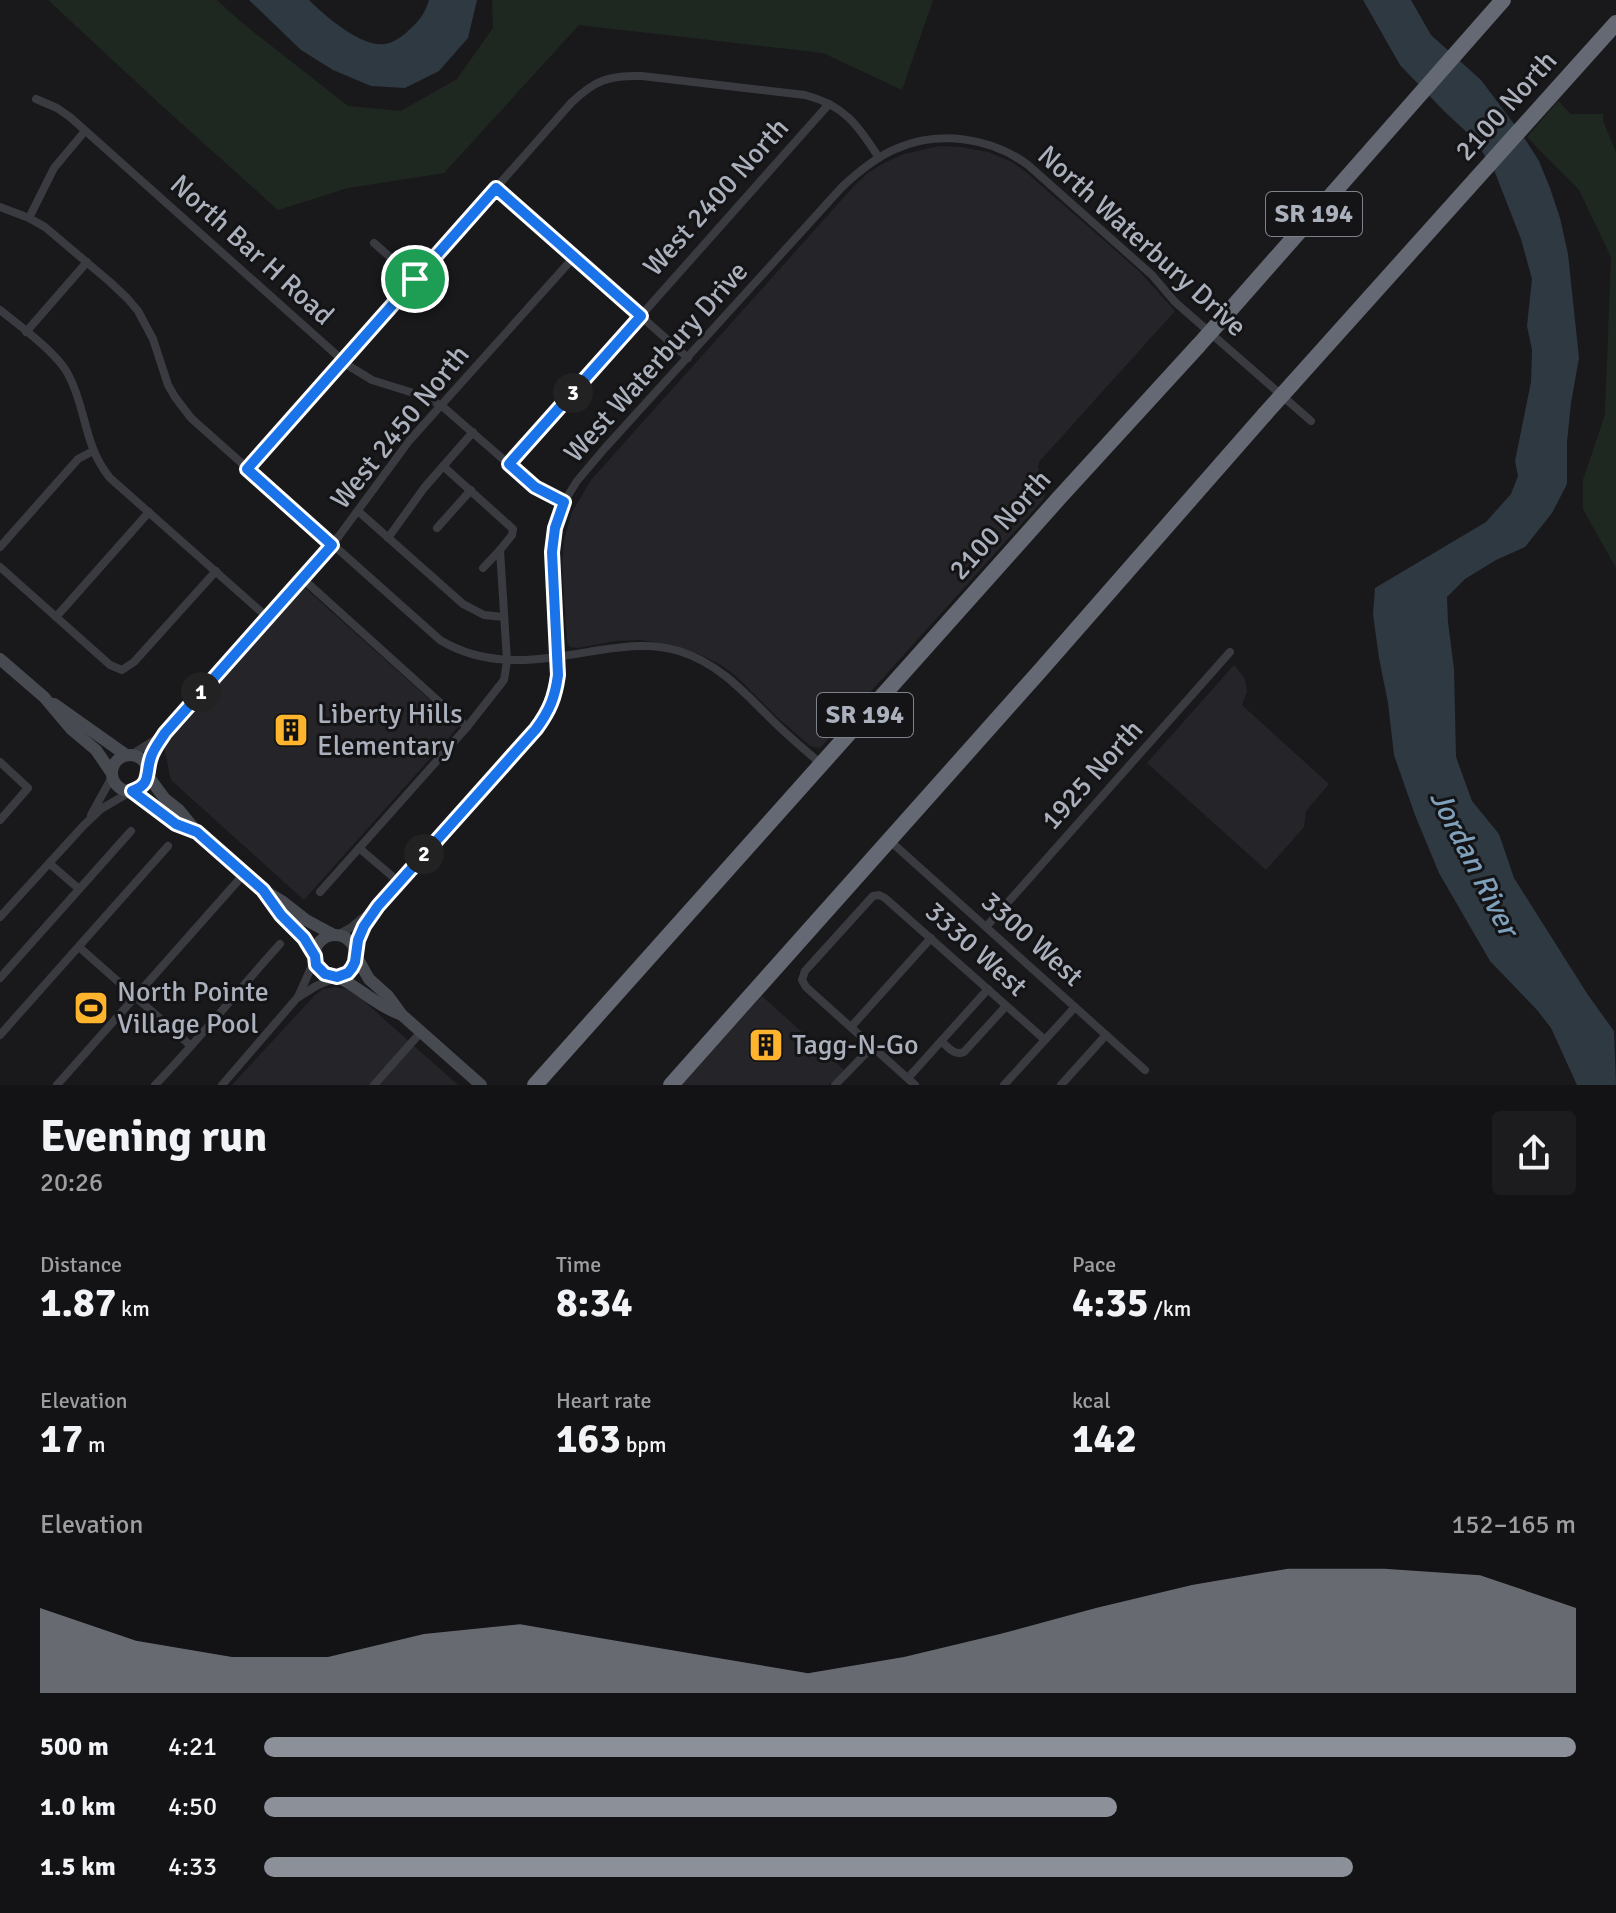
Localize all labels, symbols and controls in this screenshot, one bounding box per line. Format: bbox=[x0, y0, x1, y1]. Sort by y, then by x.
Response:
street label: 2100 North bbox=[1448, 44, 1564, 168]
street label: West 2400 North bbox=[636, 111, 796, 283]
street label: North Waterbury Drive bbox=[1031, 138, 1253, 344]
street label: North Bar H Road bbox=[163, 168, 341, 332]
road number: SR 194 bbox=[1266, 192, 1362, 236]
pin bbox=[381, 245, 449, 313]
street label: West Waterbury Drive bbox=[557, 255, 755, 469]
icon: arrive bbox=[393, 257, 437, 301]
street label: West 2450 North bbox=[324, 338, 476, 516]
pin: 3 bbox=[553, 373, 593, 413]
text: 3 bbox=[567, 379, 579, 406]
street label: 2100 North bbox=[942, 463, 1058, 587]
pin: 1 bbox=[181, 672, 221, 712]
text: 1 bbox=[195, 678, 207, 705]
road number: SR 194 bbox=[817, 693, 913, 737]
place label: Liberty Hills Elementary bbox=[317, 697, 462, 763]
building icon: Liberty Hills Elementary bbox=[272, 711, 310, 749]
street label: 1925 North bbox=[1034, 713, 1150, 837]
water label: Jordan River bbox=[1421, 784, 1528, 946]
pin: 2 bbox=[404, 834, 444, 874]
text: 2 bbox=[418, 840, 430, 867]
street label: 3300 West bbox=[974, 884, 1090, 994]
street label: 3330 West bbox=[918, 894, 1034, 1004]
place label: North Pointe Village Pool bbox=[117, 975, 269, 1041]
sports icon: North Pointe Village Pool bbox=[72, 989, 110, 1027]
building icon: Tagg-N-Go bbox=[747, 1026, 785, 1064]
place label: Tagg-N-Go bbox=[792, 1028, 919, 1062]
text: Evening run bbox=[40, 1110, 267, 1164]
button: share bbox=[1492, 1111, 1576, 1195]
text: 20:26 bbox=[40, 1167, 103, 1199]
text: Distance bbox=[40, 1251, 122, 1278]
text: Time bbox=[556, 1251, 601, 1278]
text: Pace bbox=[1072, 1251, 1116, 1278]
text: 1.87 bbox=[40, 1278, 116, 1328]
text: 8:34 bbox=[556, 1278, 633, 1328]
text: 4:35 bbox=[1072, 1278, 1149, 1328]
text: km bbox=[116, 1295, 150, 1322]
text: /km bbox=[1149, 1295, 1191, 1322]
text: Elevation bbox=[40, 1387, 128, 1414]
text: Heart rate bbox=[556, 1387, 651, 1414]
text: kcal bbox=[1072, 1387, 1111, 1414]
text: 17 bbox=[40, 1414, 83, 1464]
text: 163 bbox=[556, 1414, 621, 1464]
text: 142 bbox=[1072, 1414, 1137, 1464]
text: m bbox=[83, 1431, 106, 1458]
text: bpm bbox=[621, 1431, 666, 1458]
text: Elevation bbox=[40, 1509, 144, 1541]
text: 152–165 m bbox=[1452, 1509, 1576, 1541]
text: 500 m bbox=[40, 1731, 109, 1763]
text: 4:21 bbox=[168, 1731, 217, 1763]
text: 1.0 km bbox=[40, 1791, 116, 1823]
text: 4:50 bbox=[168, 1791, 217, 1823]
text: 1.5 km bbox=[40, 1851, 116, 1883]
text: 4:33 bbox=[168, 1851, 217, 1883]

